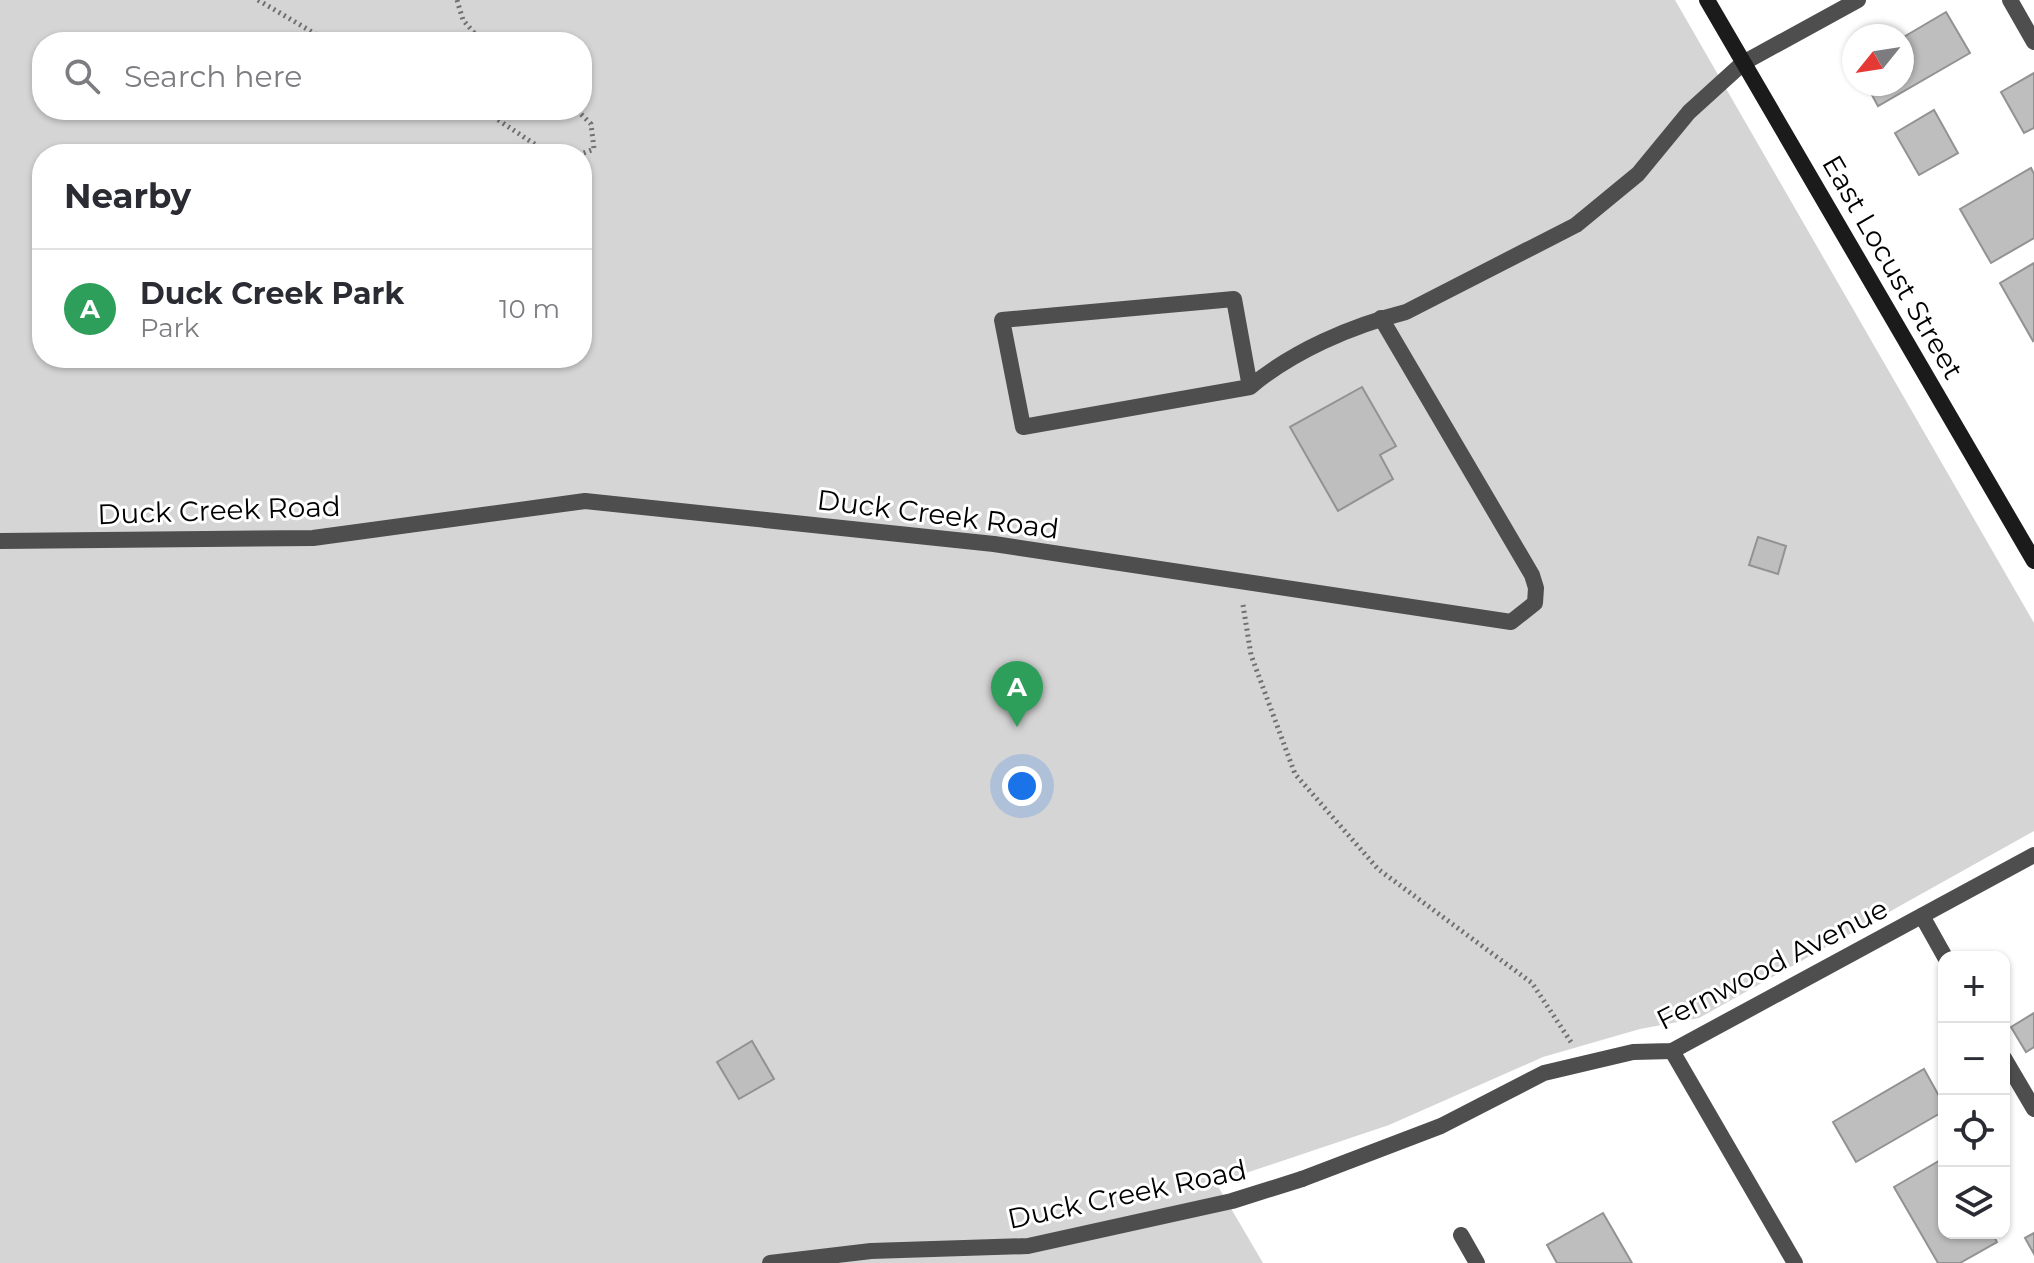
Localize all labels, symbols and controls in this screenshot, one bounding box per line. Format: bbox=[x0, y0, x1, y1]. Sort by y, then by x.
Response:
north arrow bbox=[1842, 24, 1914, 96]
search box bbox=[32, 32, 592, 120]
icon: search bbox=[60, 54, 104, 98]
text: Search here bbox=[124, 58, 302, 95]
street label: East Locust Street bbox=[1815, 149, 1971, 385]
text: Nearby bbox=[64, 175, 191, 217]
text: Duck Creek Park bbox=[140, 275, 404, 312]
text: A bbox=[80, 293, 100, 325]
text: 10 m bbox=[499, 293, 560, 325]
text: Park bbox=[140, 312, 199, 344]
street label: Duck Creek Road bbox=[815, 482, 1061, 546]
street label: Duck Creek Road bbox=[97, 489, 341, 531]
pin: A bbox=[991, 661, 1043, 727]
your location bbox=[1002, 766, 1042, 806]
street label: Fernwood Avenue bbox=[1651, 891, 1893, 1037]
map controls bbox=[1938, 951, 2010, 1239]
button: + bbox=[1938, 951, 2010, 1023]
button: − bbox=[1938, 1023, 2010, 1095]
button: locate bbox=[1938, 1095, 2010, 1167]
street label: Duck Creek Road bbox=[1004, 1152, 1250, 1236]
button: layers bbox=[1938, 1167, 2010, 1239]

